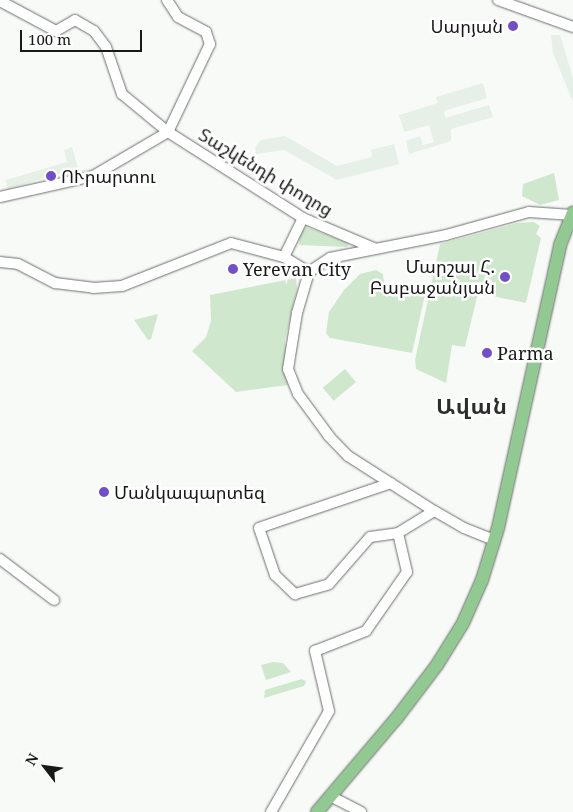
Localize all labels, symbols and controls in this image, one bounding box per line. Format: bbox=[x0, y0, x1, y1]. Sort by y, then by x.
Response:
place label: Սարյան bbox=[431, 15, 503, 37]
scale bar bbox=[22, 20, 145, 52]
marker: Սարյան bbox=[507, 20, 519, 32]
text: 100 m bbox=[28, 29, 71, 49]
street label: Տաշկենդի փողոց bbox=[195, 123, 337, 221]
place label: ՈՒրարտու bbox=[61, 165, 156, 187]
marker: ՈՒրարտու bbox=[45, 170, 57, 182]
place label: Մարշալ Հ. Բաբաջանյան bbox=[370, 256, 495, 298]
place label: Yerevan City bbox=[243, 258, 351, 280]
marker: Yerevan City bbox=[227, 263, 239, 275]
marker: Մարշալ Հ. Բաբաջանյան bbox=[499, 271, 511, 283]
place label: Parma bbox=[497, 342, 554, 364]
marker: Parma bbox=[481, 347, 493, 359]
district label: Ավան bbox=[435, 393, 509, 419]
place label: Մանկապարտեզ bbox=[114, 481, 265, 503]
marker: Մանկապարտեզ bbox=[98, 486, 110, 498]
north arrow bbox=[20, 742, 70, 792]
text: N bbox=[21, 750, 43, 769]

